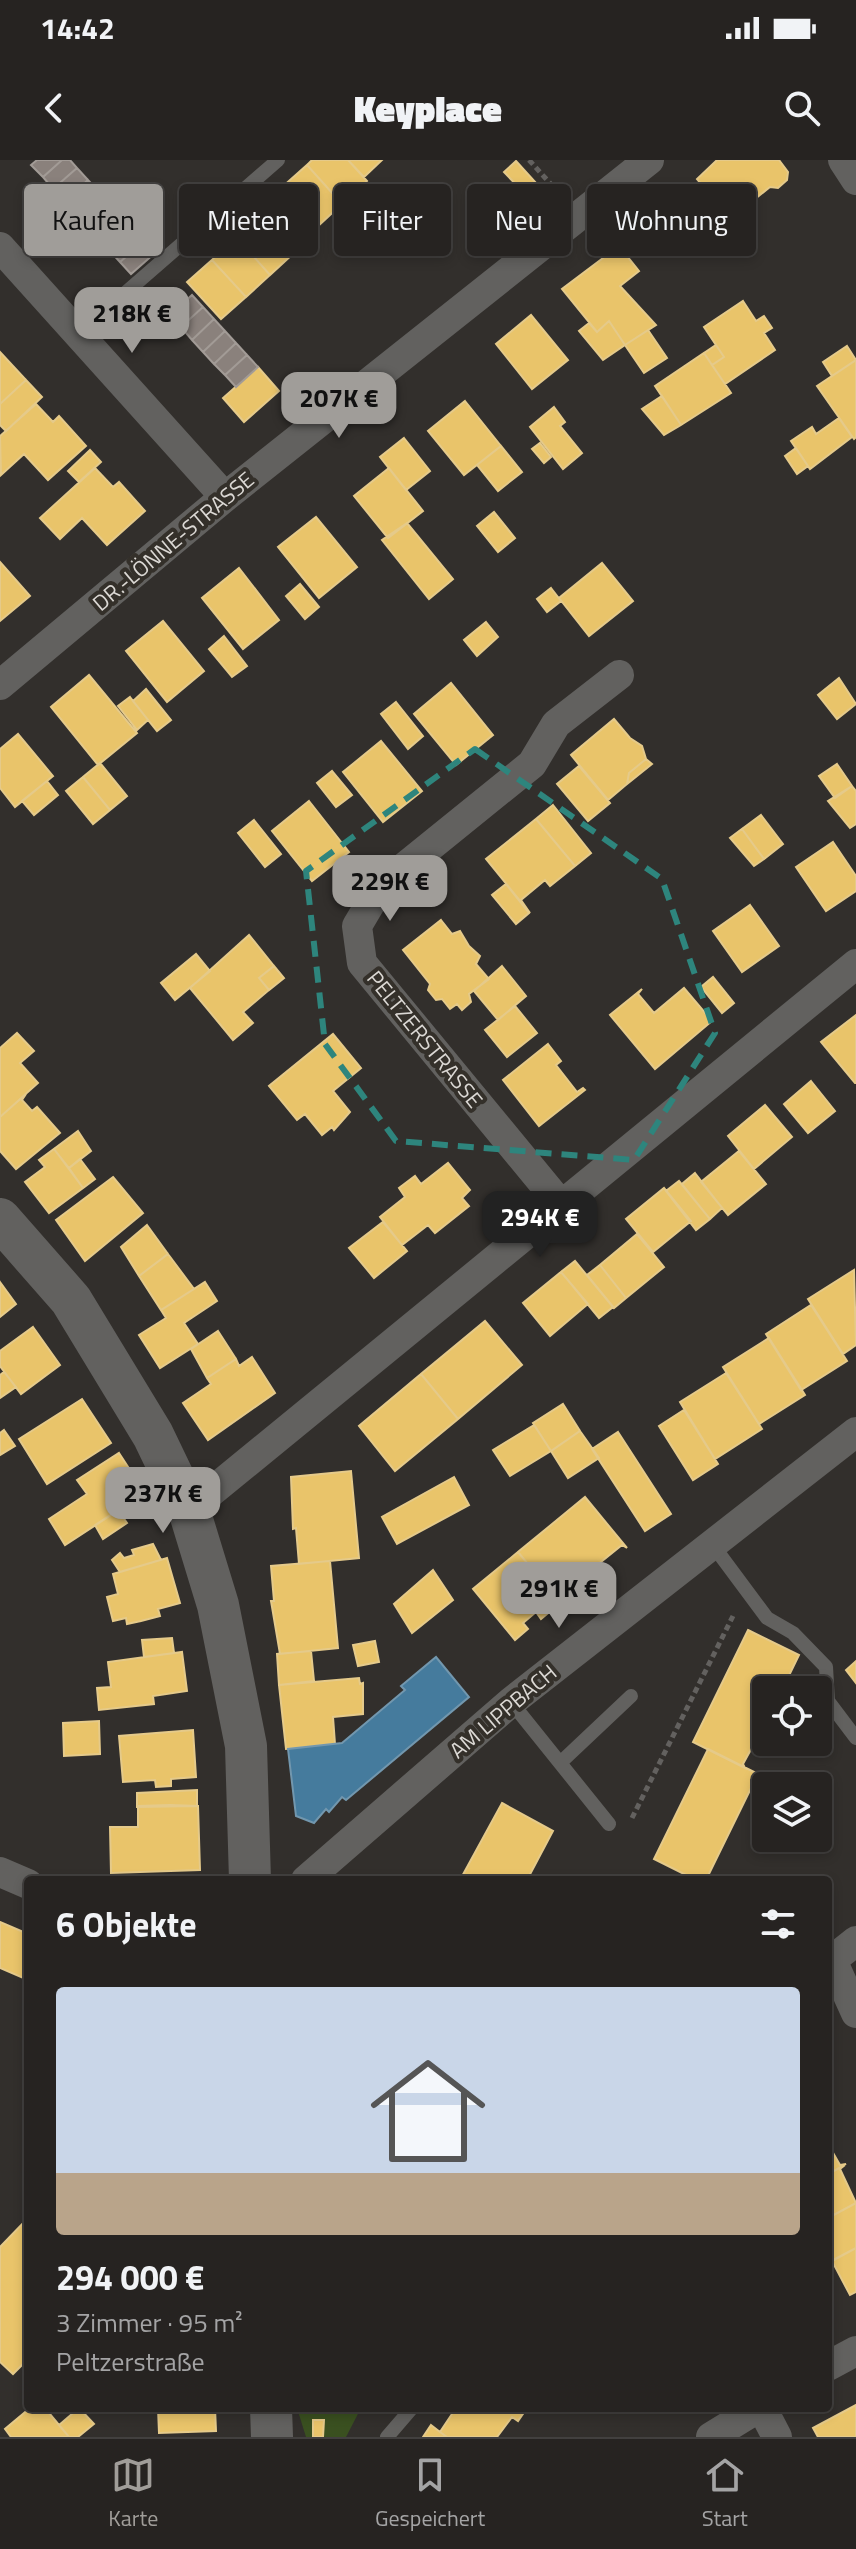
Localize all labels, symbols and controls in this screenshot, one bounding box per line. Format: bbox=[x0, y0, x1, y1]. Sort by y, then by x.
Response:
text: 14:42 bbox=[40, 5, 115, 51]
text: Keyplace bbox=[354, 81, 502, 136]
icon: back bbox=[32, 86, 76, 130]
icon: search bbox=[780, 86, 824, 130]
chip: Kaufen bbox=[24, 184, 163, 256]
chip: Mieten bbox=[179, 184, 318, 256]
chip: Filter bbox=[334, 184, 451, 256]
chip: Neu bbox=[467, 184, 571, 256]
chip: Wohnung bbox=[587, 184, 756, 256]
pin: 218K € bbox=[67, 287, 197, 355]
text: 218K € bbox=[92, 293, 172, 332]
pin: 207K € bbox=[274, 372, 404, 440]
text: 207K € bbox=[299, 378, 379, 417]
street label: DR.-LÖNNE-STRASSE bbox=[85, 463, 261, 619]
pin: 229K € bbox=[325, 855, 455, 923]
text: 229K € bbox=[350, 861, 430, 900]
street label: PELTZERSTRASSE bbox=[359, 963, 491, 1115]
pin: 294K € bbox=[475, 1191, 605, 1259]
text: 294K € bbox=[500, 1197, 580, 1236]
pin: 237K € bbox=[98, 1467, 228, 1535]
text: 237K € bbox=[123, 1473, 203, 1512]
pin: 291K € bbox=[494, 1562, 624, 1630]
text: 291K € bbox=[519, 1568, 599, 1607]
street label: AM LIPPBACH bbox=[442, 1656, 564, 1766]
map controls bbox=[752, 1676, 832, 1852]
button: locate bbox=[752, 1676, 832, 1756]
button: layers bbox=[752, 1772, 832, 1852]
text: 6 Objekte bbox=[56, 1898, 197, 1950]
icon: filters bbox=[756, 1902, 800, 1946]
icon: home bbox=[356, 2039, 500, 2183]
text: 294 000 € bbox=[56, 2251, 204, 2303]
text: 3 Zimmer · 95 m² bbox=[56, 2303, 242, 2342]
text: Peltzerstraße bbox=[56, 2342, 205, 2381]
tab: Karte bbox=[108, 2453, 158, 2535]
tab: Gespeichert bbox=[375, 2453, 485, 2535]
tab: Start bbox=[702, 2453, 748, 2535]

